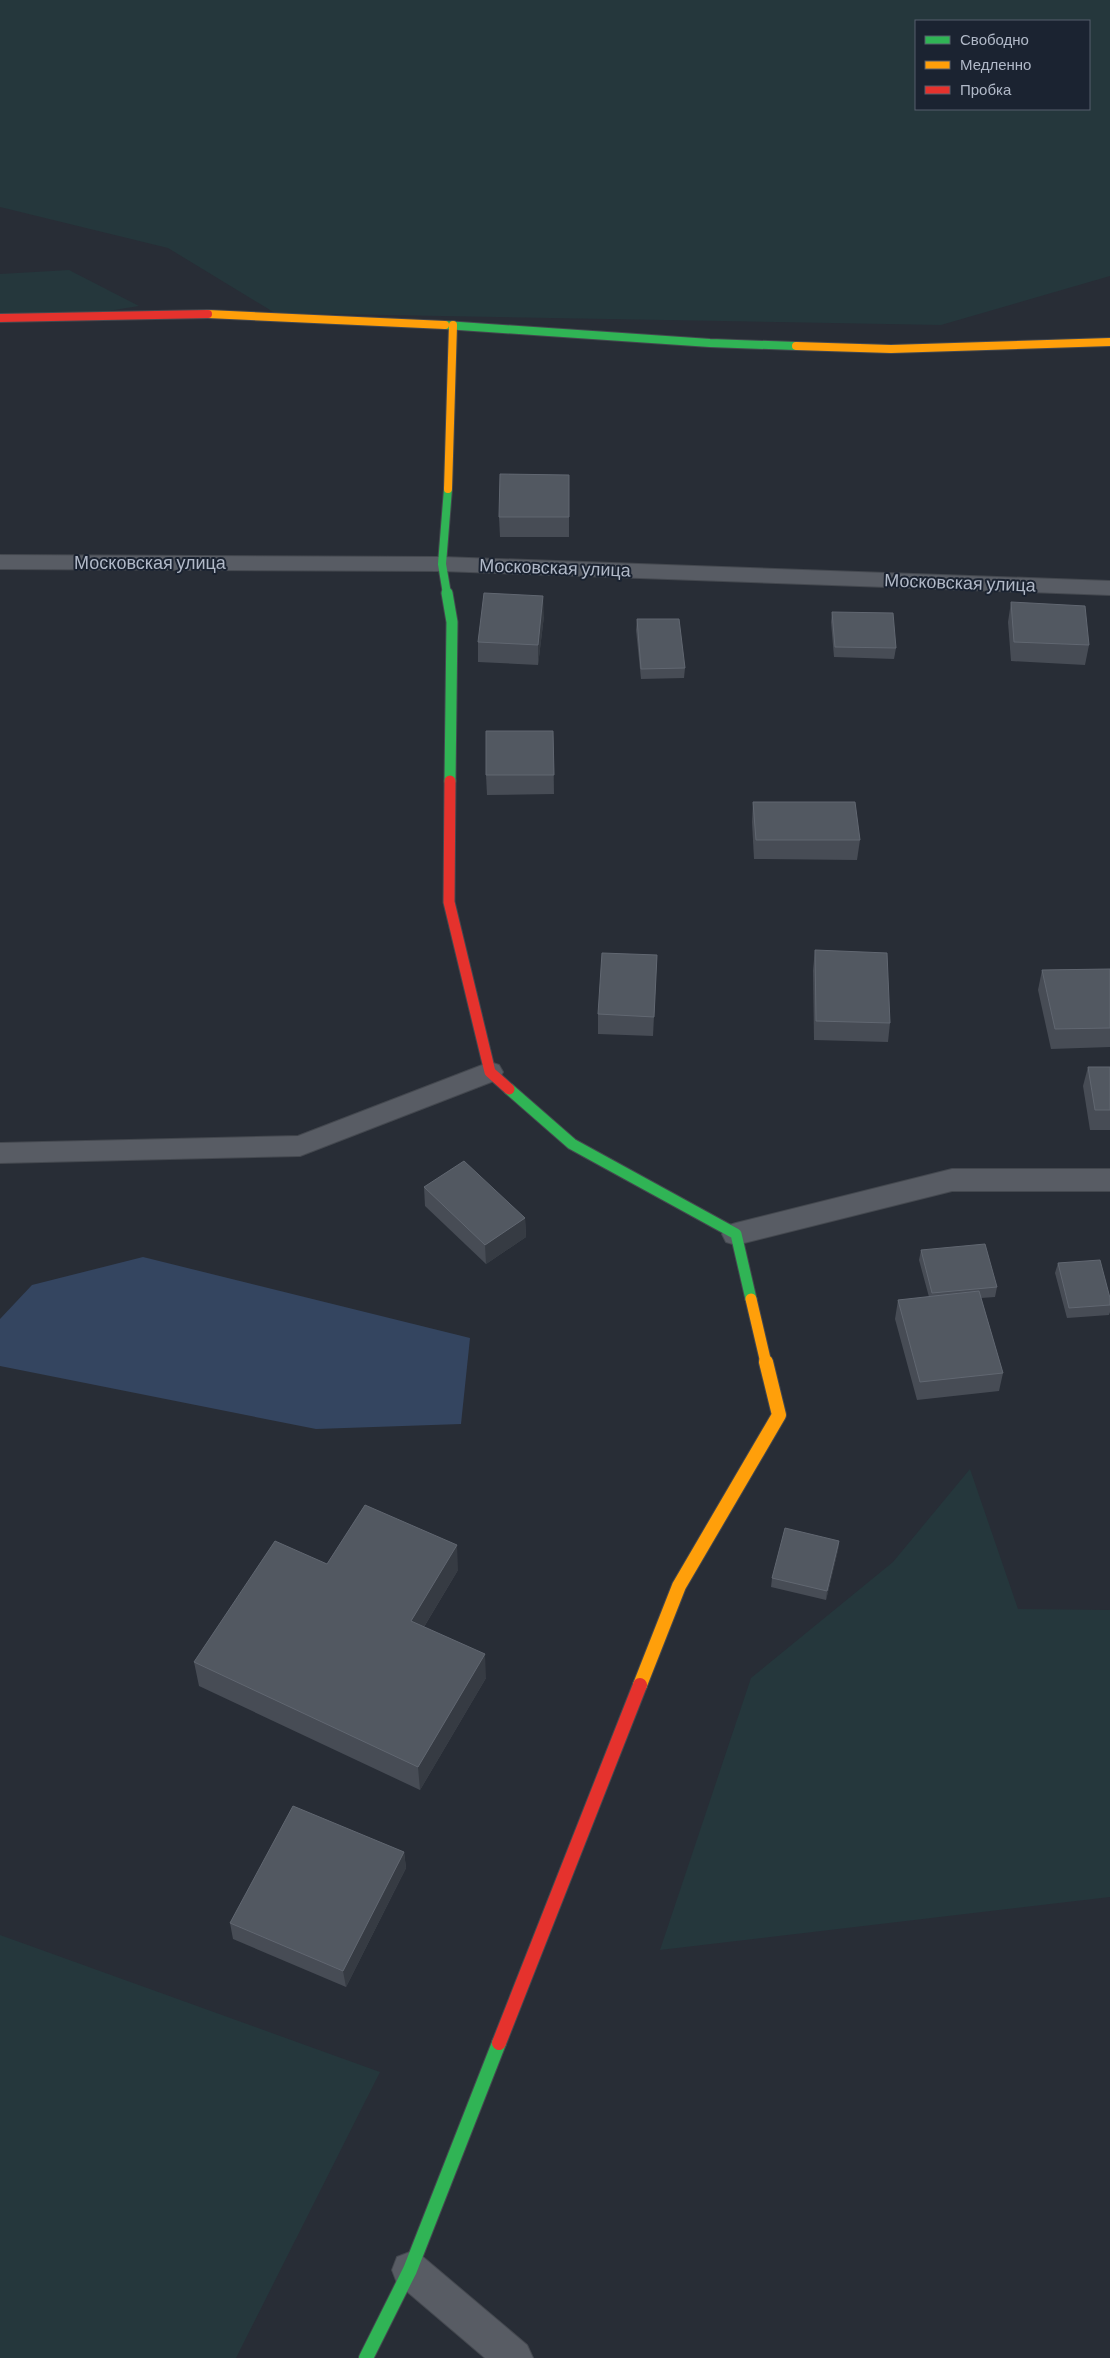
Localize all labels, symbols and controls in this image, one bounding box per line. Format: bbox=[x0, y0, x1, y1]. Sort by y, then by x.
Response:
legend bbox=[915, 20, 1090, 110]
text: Свободно bbox=[960, 30, 1029, 48]
text: Медленно bbox=[960, 55, 1031, 73]
text: Пробка bbox=[960, 80, 1012, 98]
street label: Московская улица bbox=[74, 551, 227, 573]
street label: Московская улица bbox=[479, 553, 632, 581]
street label: Московская улица bbox=[884, 568, 1037, 596]

